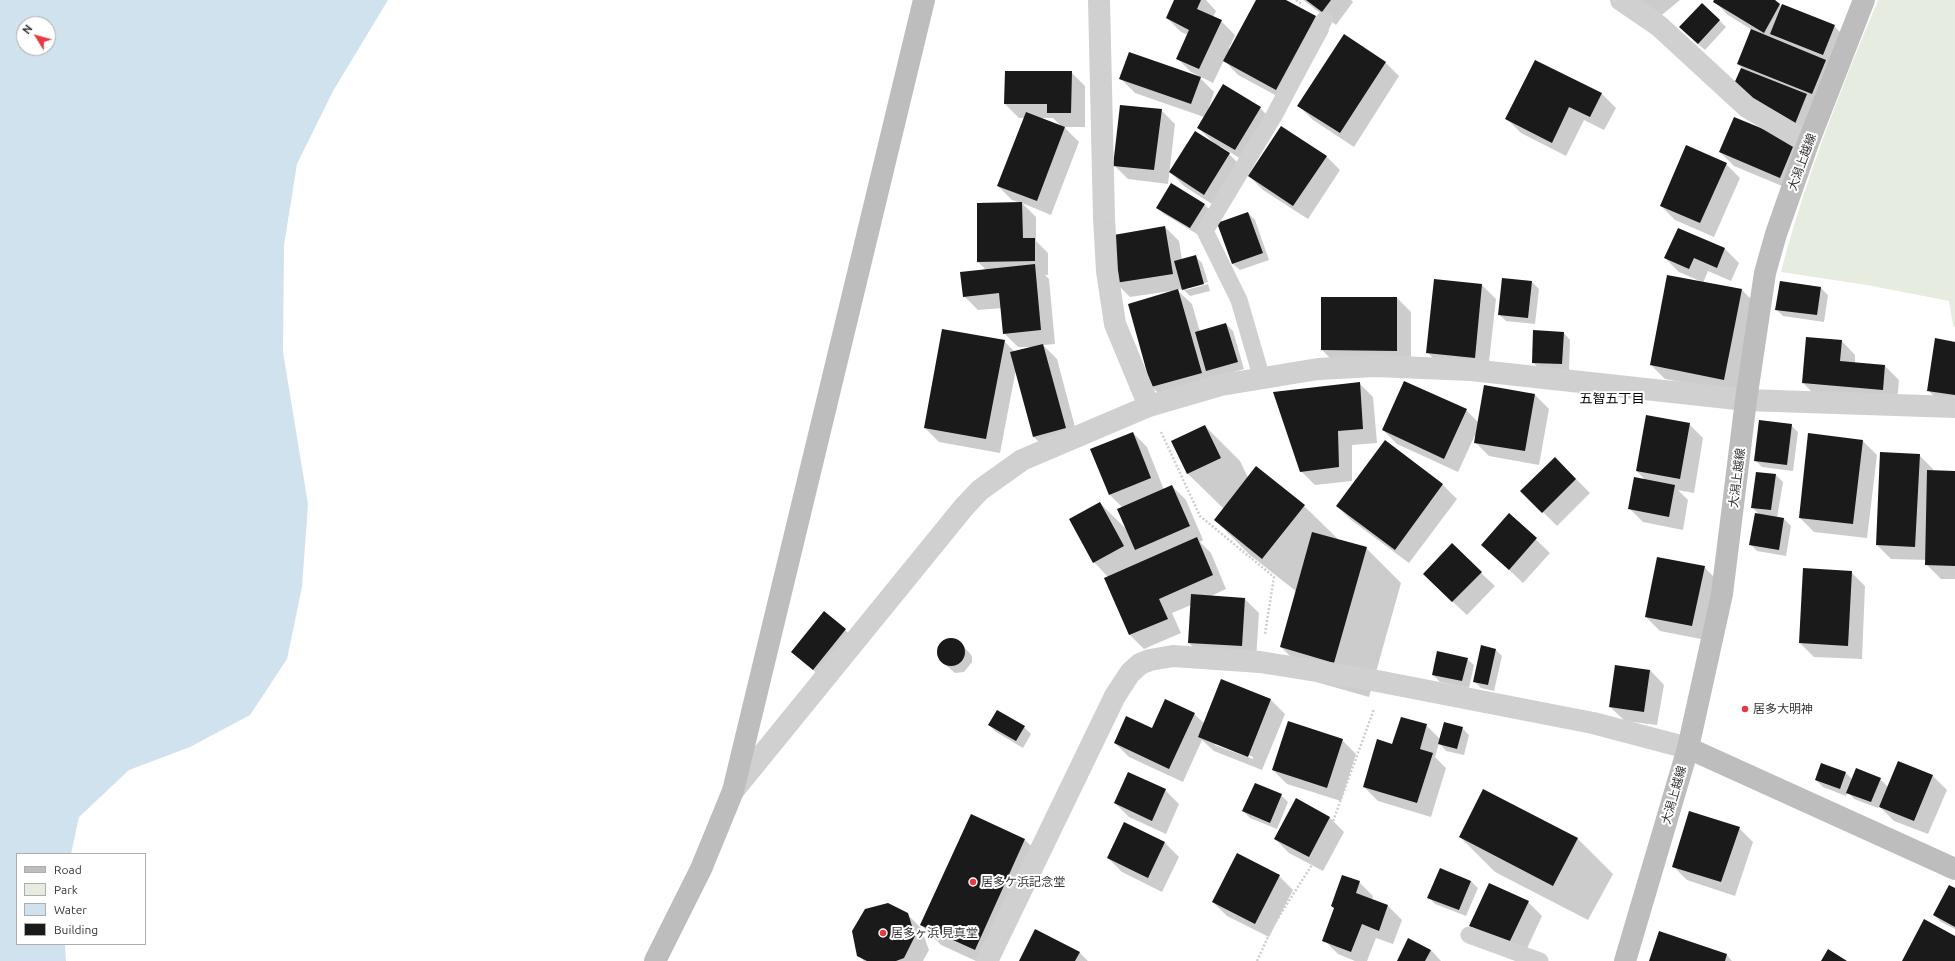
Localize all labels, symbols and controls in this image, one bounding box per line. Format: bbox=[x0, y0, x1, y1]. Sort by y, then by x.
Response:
north arrow bbox=[16, 16, 56, 56]
text: N bbox=[20, 22, 34, 36]
street label: 大潟上越線 bbox=[1785, 131, 1819, 193]
district label: 五智五丁目 bbox=[1580, 391, 1644, 407]
street label: 大潟上越線 bbox=[1726, 447, 1748, 509]
place label: 居多大明神 bbox=[1753, 702, 1813, 716]
marker: 居多大明神 bbox=[1740, 704, 1750, 714]
street label: 大潟上越線 bbox=[1659, 764, 1689, 826]
legend bbox=[16, 853, 146, 945]
text: Road bbox=[54, 863, 82, 876]
place label: 居多ケ浜記念堂 bbox=[981, 875, 1065, 889]
marker: 居多ケ浜記念堂 bbox=[968, 877, 978, 887]
text: Park bbox=[54, 883, 78, 896]
text: Water bbox=[54, 903, 87, 916]
text: Building bbox=[54, 923, 98, 936]
place label: 居多ヶ浜 見真堂 bbox=[891, 926, 978, 940]
marker: 居多ヶ浜 見真堂 bbox=[878, 928, 888, 938]

